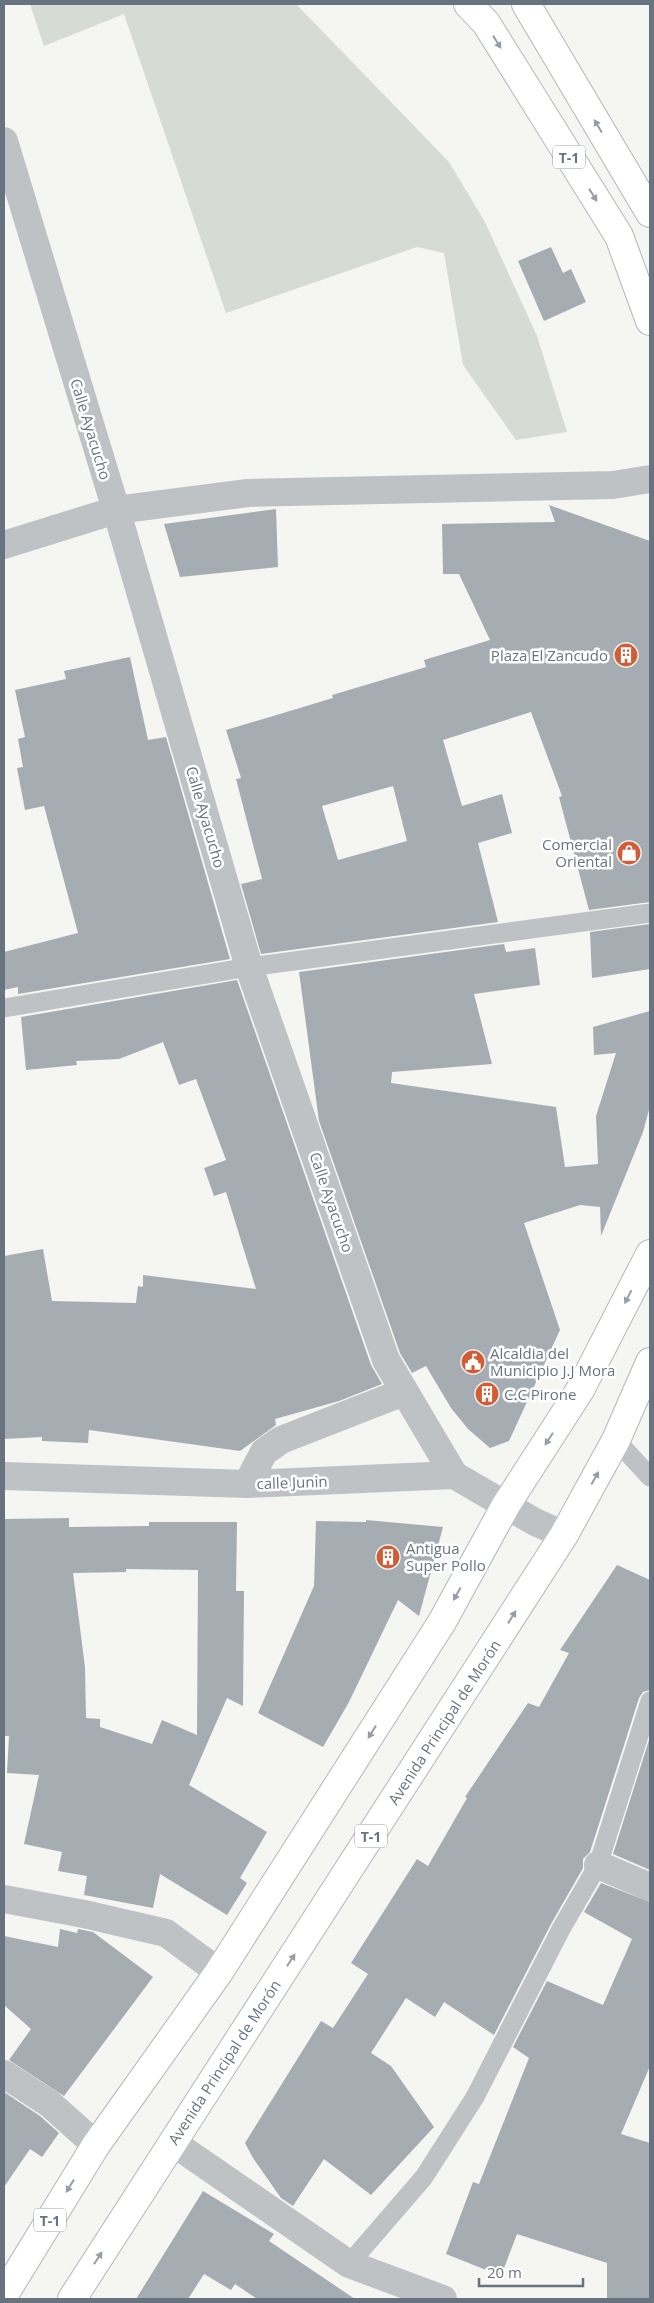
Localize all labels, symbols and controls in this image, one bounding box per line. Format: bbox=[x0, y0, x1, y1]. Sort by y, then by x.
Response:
one-way arrow bbox=[493, 35, 502, 49]
one-way arrow bbox=[594, 119, 603, 132]
road number: T-1 bbox=[553, 146, 585, 168]
one-way arrow bbox=[588, 188, 597, 201]
street label: Calle Ayacucho bbox=[66, 376, 116, 482]
building icon: Plaza El Zancudo bbox=[613, 642, 639, 668]
place label: Plaza El Zancudo bbox=[491, 645, 608, 665]
street label: Calle Ayacucho bbox=[182, 764, 230, 870]
place label: Comercial Oriental bbox=[542, 834, 612, 871]
shop icon: Comercial Oriental bbox=[616, 840, 642, 866]
street label: Calle Ayacucho bbox=[305, 1149, 359, 1255]
one-way arrow bbox=[624, 1290, 632, 1305]
place label: Alcaldia del Municipio J.J Mora bbox=[490, 1343, 615, 1380]
public building icon: Alcaldia del Municipio J.J Mora bbox=[460, 1349, 486, 1375]
building icon: C.C Pirone bbox=[474, 1381, 500, 1407]
place label: C.C Pirone bbox=[504, 1384, 576, 1404]
one-way arrow bbox=[544, 1432, 554, 1446]
street label: calle Junin bbox=[256, 1471, 328, 1493]
one-way arrow bbox=[591, 1472, 600, 1485]
place label: Antigua Super Pollo bbox=[406, 1538, 486, 1575]
building icon: Antigua Super Pollo bbox=[375, 1544, 401, 1570]
one-way arrow bbox=[453, 1587, 462, 1601]
one-way arrow bbox=[507, 1611, 516, 1624]
street label: Avenida Principal de Morón bbox=[383, 1636, 505, 1808]
one-way arrow bbox=[367, 1725, 377, 1739]
road number: T-1 bbox=[355, 1824, 387, 1848]
one-way arrow bbox=[286, 1953, 295, 1966]
street label: Avenida Principal de Morón bbox=[163, 1976, 285, 2148]
one-way arrow bbox=[66, 2180, 75, 2193]
road number: T-1 bbox=[34, 2208, 66, 2232]
one-way arrow bbox=[94, 2252, 103, 2265]
scale bar bbox=[479, 2256, 583, 2288]
text: 20 m bbox=[487, 2262, 522, 2282]

